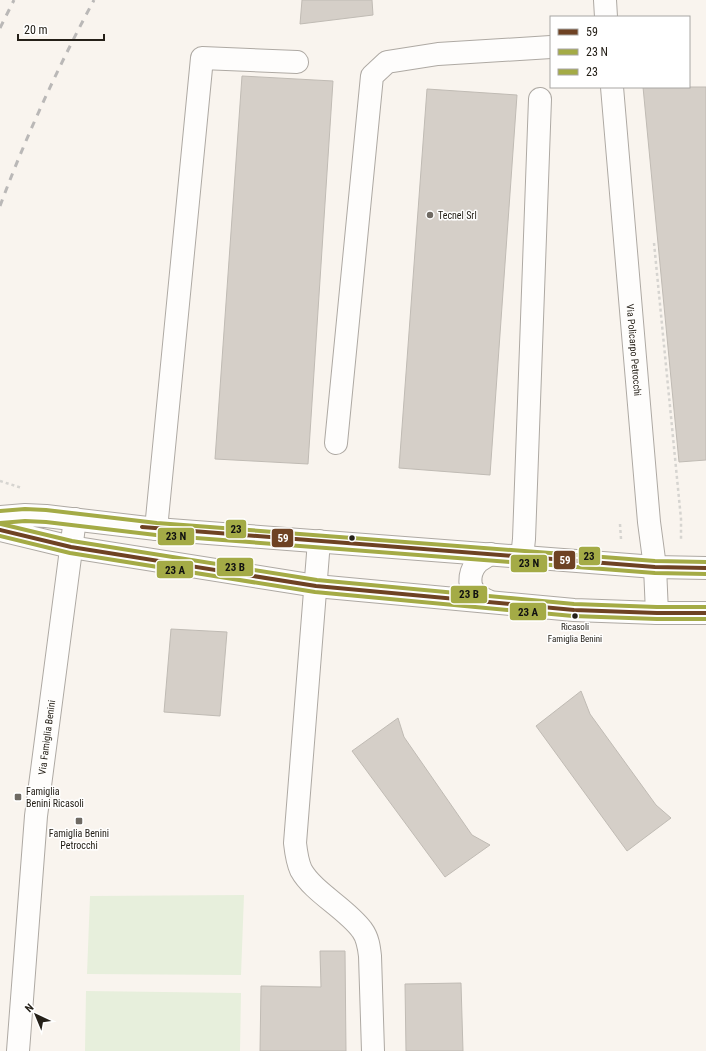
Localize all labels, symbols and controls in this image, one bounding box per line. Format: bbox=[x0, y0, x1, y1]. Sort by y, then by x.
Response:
scale bar bbox=[18, 16, 104, 42]
legend bbox=[550, 16, 690, 88]
text: 20 m bbox=[24, 23, 48, 37]
text: 59 bbox=[586, 25, 598, 39]
text: 23 N bbox=[586, 45, 608, 59]
text: 23 bbox=[586, 65, 598, 79]
marker: Tecnel Srl bbox=[425, 210, 435, 220]
place label: Tecnel Srl bbox=[438, 210, 477, 221]
street label: Via Policarpo Petrocchi bbox=[625, 304, 644, 397]
line badge: 23 bbox=[225, 519, 247, 539]
text: 23 bbox=[230, 523, 242, 536]
line badge: 23 N bbox=[157, 527, 195, 546]
line badge: 59 bbox=[271, 528, 294, 548]
text: 23 N bbox=[166, 530, 186, 543]
text: 59 bbox=[277, 532, 289, 545]
unlabelled marker bbox=[347, 533, 357, 543]
line badge: 23 bbox=[578, 546, 601, 566]
line badge: 59 bbox=[553, 550, 576, 570]
text: 23 bbox=[583, 550, 595, 563]
line badge: 23 N bbox=[510, 554, 548, 573]
text: 59 bbox=[559, 554, 571, 567]
line badge: 23 B bbox=[216, 557, 254, 577]
text: 23 N bbox=[519, 557, 539, 570]
line badge: 23 A bbox=[156, 560, 194, 579]
text: 23 B bbox=[225, 561, 245, 574]
text: 23 A bbox=[165, 564, 186, 577]
line badge: 23 B bbox=[450, 585, 488, 604]
text: 23 B bbox=[459, 588, 479, 601]
line badge: 23 A bbox=[509, 602, 547, 621]
text: 23 A bbox=[518, 606, 539, 619]
marker: Ricasoli Famiglia Benini bbox=[570, 611, 580, 621]
place label: Ricasoli Famiglia Benini bbox=[548, 622, 602, 644]
street label: Via Famiglia Benini bbox=[36, 699, 57, 775]
place label: Famiglia Benini Ricasoli bbox=[26, 786, 84, 809]
marker: Famiglia Benini Ricasoli bbox=[13, 792, 23, 802]
marker: Famiglia Benini Petrocchi bbox=[74, 816, 84, 826]
place label: Famiglia Benini Petrocchi bbox=[49, 828, 109, 851]
north arrow bbox=[16, 995, 56, 1035]
text: N bbox=[22, 1001, 37, 1015]

